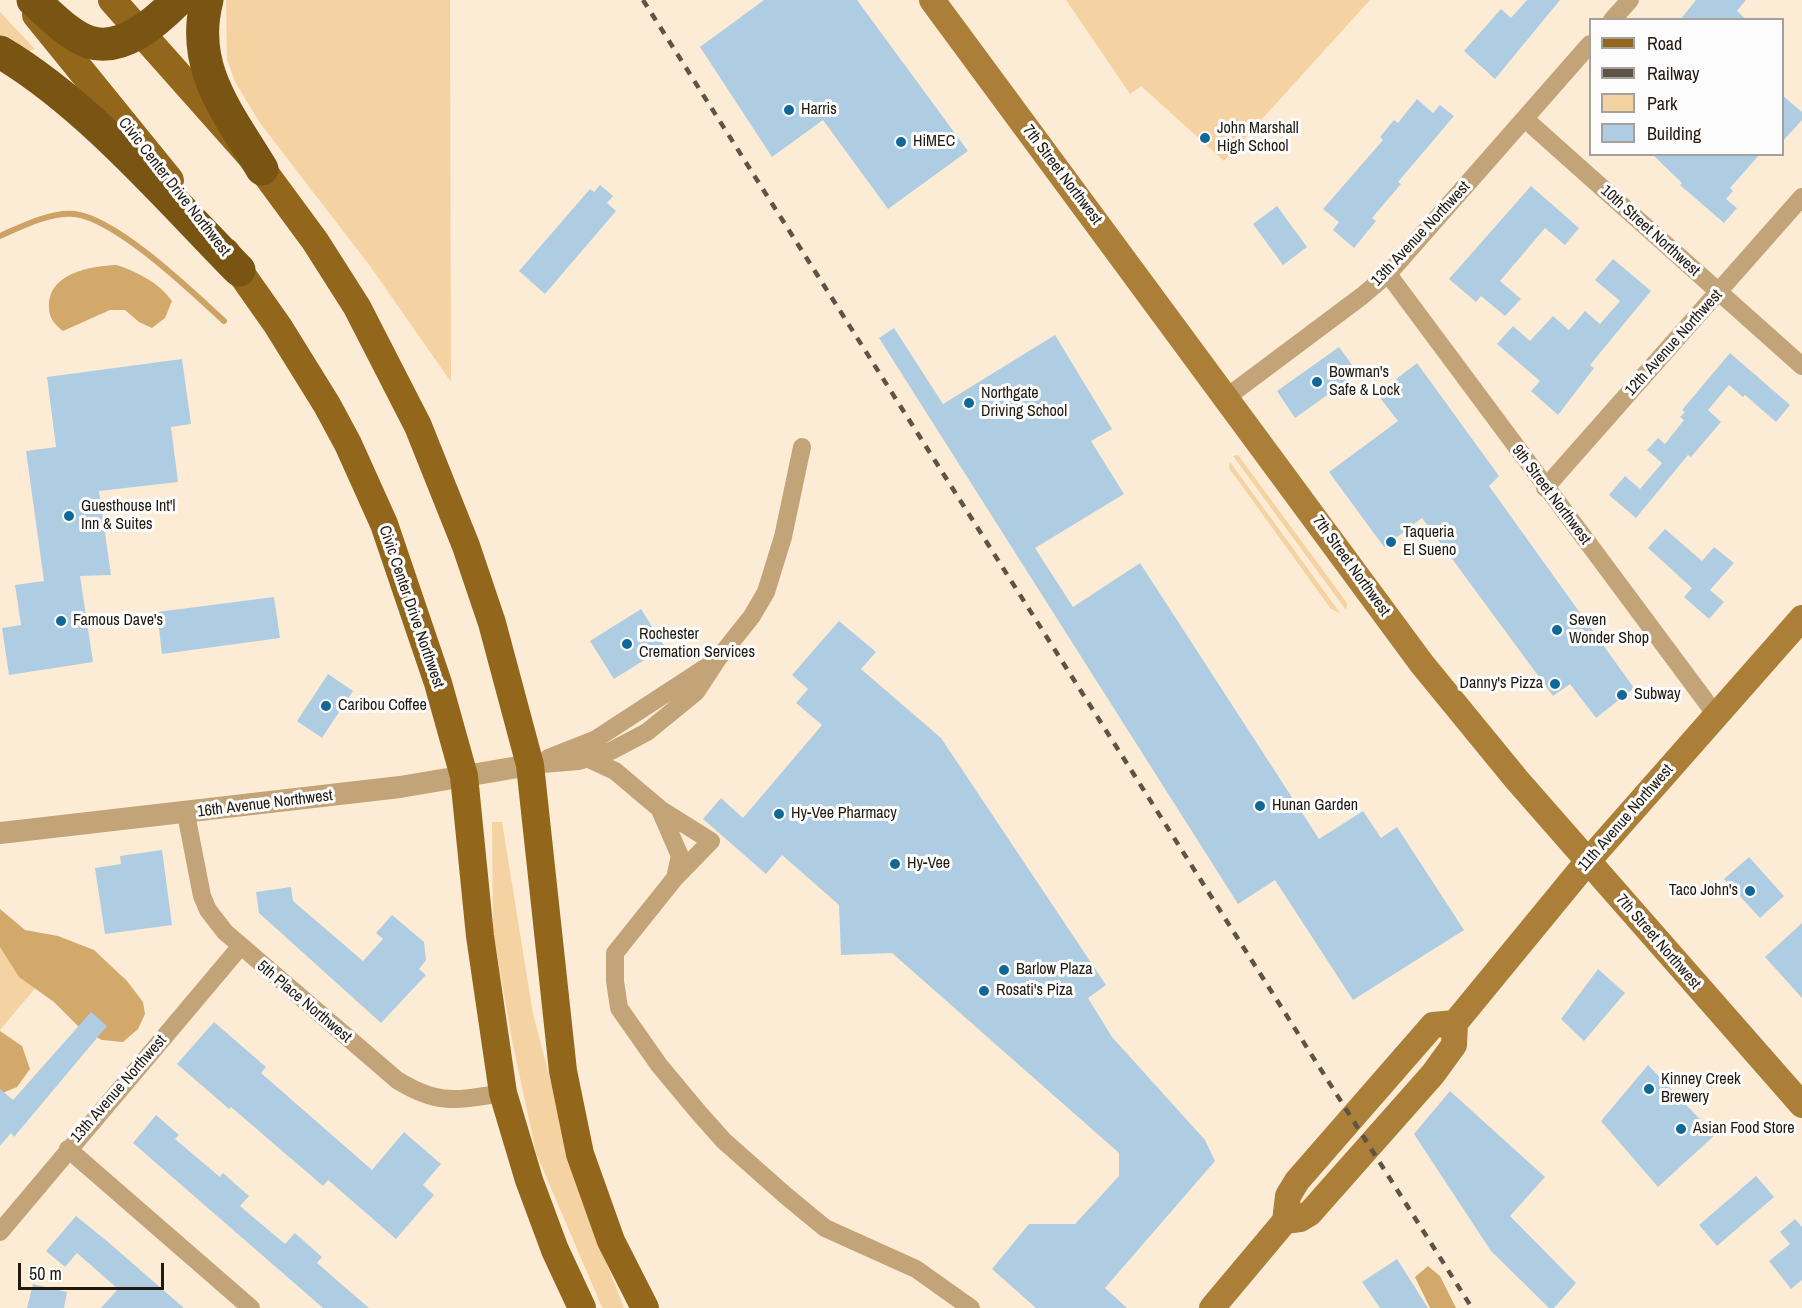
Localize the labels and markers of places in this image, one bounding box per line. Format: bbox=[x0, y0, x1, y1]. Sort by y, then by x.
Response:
place label: Harris bbox=[801, 100, 837, 120]
marker: Harris bbox=[782, 103, 796, 117]
place label: John Marshall High School bbox=[1217, 119, 1299, 157]
marker: John Marshall High School bbox=[1198, 131, 1212, 145]
place label: HiMEC bbox=[913, 132, 955, 152]
marker: HiMEC bbox=[894, 135, 908, 149]
place label: Bowman's Safe & Lock bbox=[1329, 363, 1400, 401]
marker: Bowman's Safe & Lock bbox=[1310, 375, 1324, 389]
place label: Northgate Driving School bbox=[981, 384, 1067, 422]
marker: Northgate Driving School bbox=[962, 396, 976, 410]
place label: Guesthouse Int'l Inn & Suites bbox=[81, 497, 175, 535]
marker: Guesthouse Int'l Inn & Suites bbox=[62, 509, 76, 523]
place label: Taqueria El Sueno bbox=[1403, 523, 1456, 561]
marker: Taqueria El Sueno bbox=[1384, 535, 1398, 549]
place label: Famous Dave's bbox=[73, 611, 163, 631]
place label: Seven Wonder Shop bbox=[1569, 611, 1649, 649]
marker: Famous Dave's bbox=[54, 614, 68, 628]
marker: Seven Wonder Shop bbox=[1550, 623, 1564, 637]
place label: Rochester Cremation Services bbox=[639, 625, 755, 663]
marker: Rochester Cremation Services bbox=[620, 637, 634, 651]
place label: Danny's Pizza bbox=[1460, 674, 1543, 694]
marker: Danny's Pizza bbox=[1548, 677, 1562, 691]
place label: Subway bbox=[1634, 685, 1681, 705]
marker: Subway bbox=[1615, 688, 1629, 702]
place label: Caribou Coffee bbox=[338, 696, 427, 716]
marker: Caribou Coffee bbox=[319, 699, 333, 713]
place label: Hunan Garden bbox=[1272, 796, 1358, 816]
marker: Hunan Garden bbox=[1253, 799, 1267, 813]
place label: Hy-Vee Pharmacy bbox=[791, 804, 897, 824]
marker: Hy-Vee Pharmacy bbox=[772, 807, 786, 821]
place label: Hy-Vee bbox=[907, 854, 950, 874]
marker: Hy-Vee bbox=[888, 857, 902, 871]
place label: Taco John's bbox=[1669, 881, 1738, 901]
marker: Taco John's bbox=[1743, 884, 1757, 898]
place label: Barlow Plaza bbox=[1016, 960, 1093, 980]
marker: Barlow Plaza bbox=[997, 963, 1011, 977]
place label: Rosati's Piza bbox=[996, 981, 1073, 1001]
marker: Rosati's Piza bbox=[977, 984, 991, 998]
place label: Kinney Creek Brewery bbox=[1661, 1070, 1740, 1108]
marker: Kinney Creek Brewery bbox=[1642, 1082, 1656, 1096]
place label: Asian Food Store bbox=[1693, 1119, 1794, 1139]
marker: Asian Food Store bbox=[1674, 1122, 1688, 1136]

